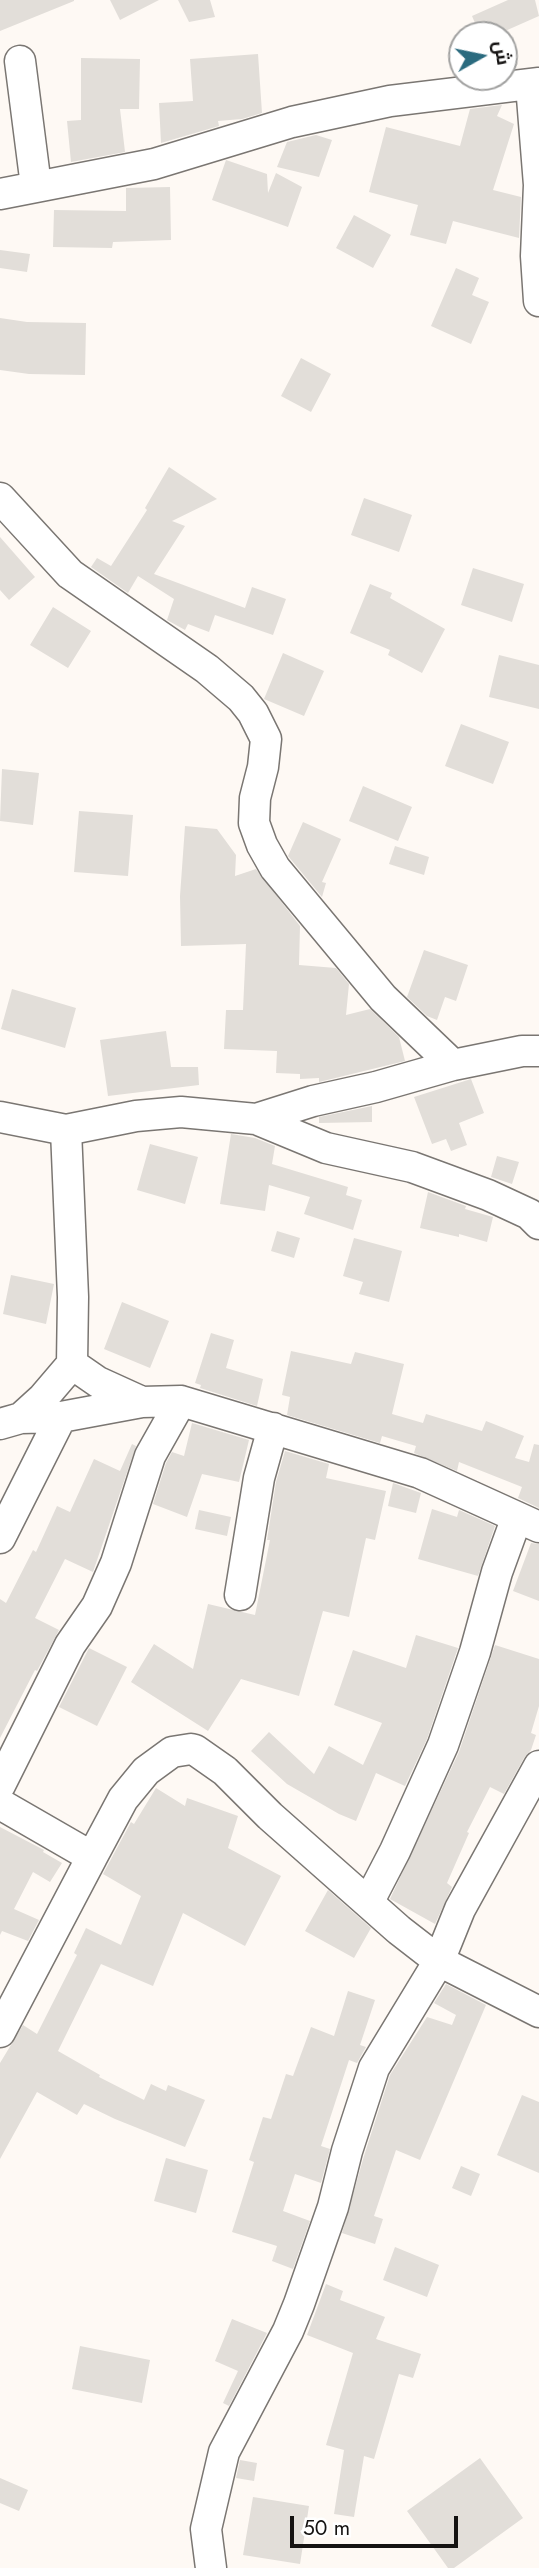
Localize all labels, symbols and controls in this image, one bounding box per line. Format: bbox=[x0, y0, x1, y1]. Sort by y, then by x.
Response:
north arrow bbox=[448, 21, 518, 91]
text: ش bbox=[487, 39, 518, 67]
scale bar bbox=[294, 2502, 462, 2546]
text: 50 m bbox=[303, 2513, 350, 2543]

